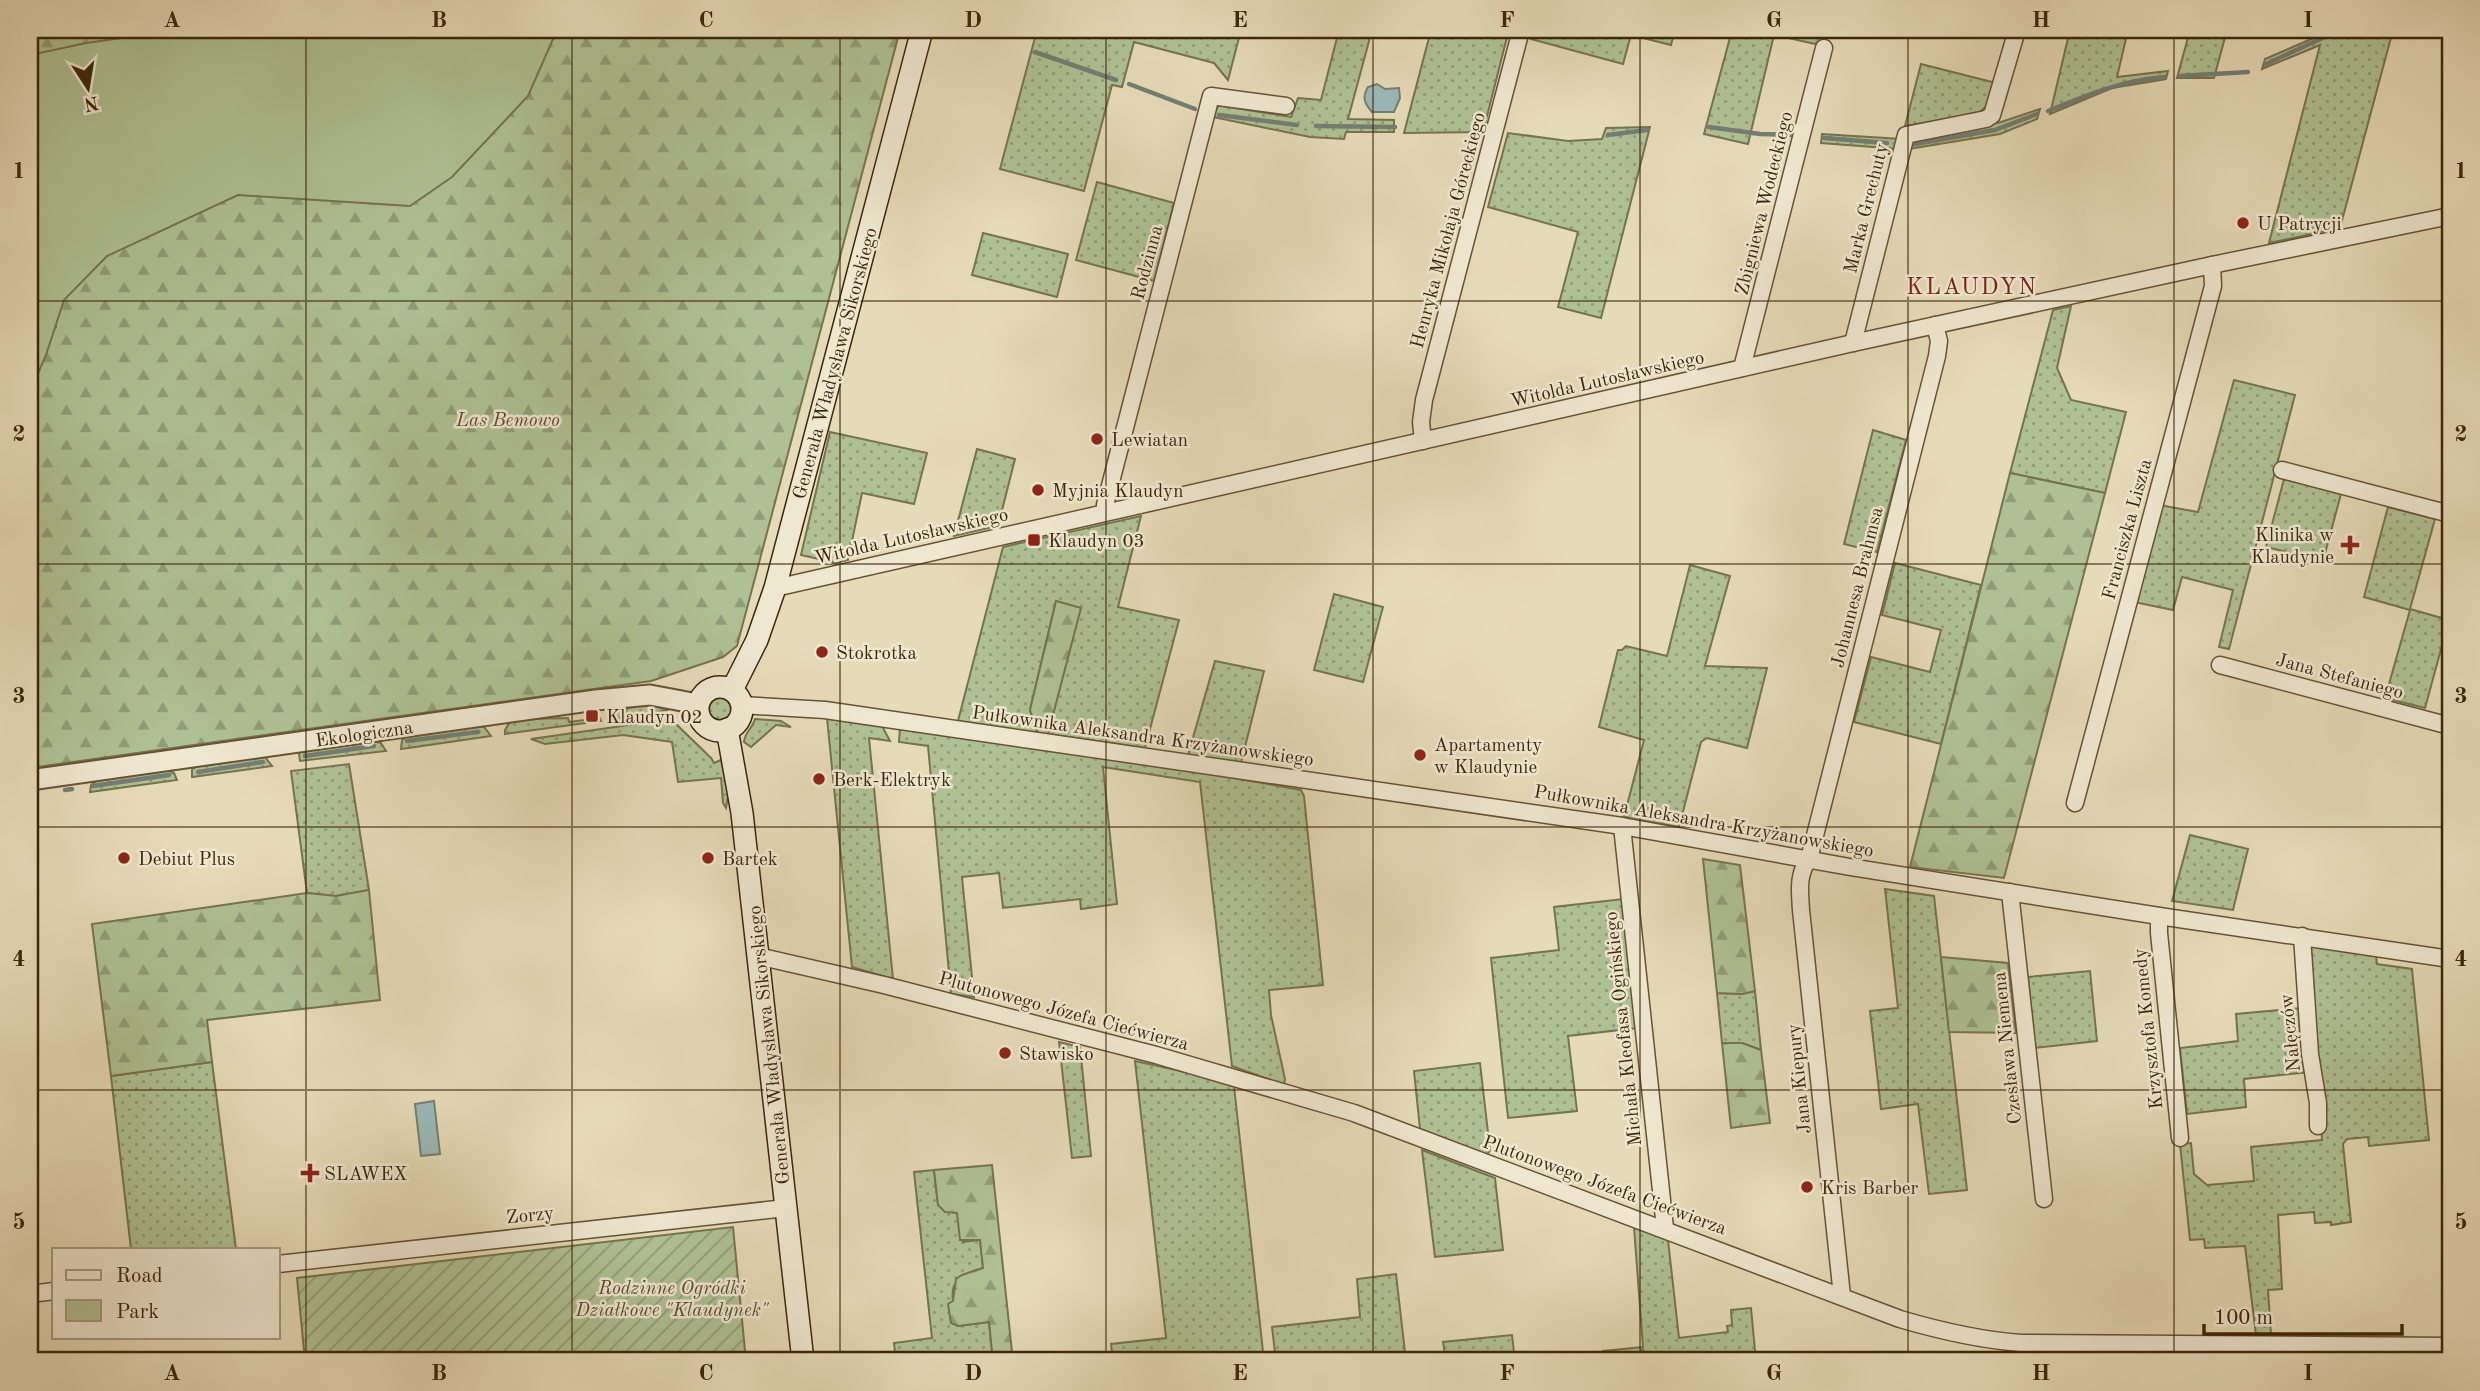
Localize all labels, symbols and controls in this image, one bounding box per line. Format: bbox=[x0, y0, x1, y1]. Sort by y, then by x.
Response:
text: A bbox=[163, 9, 181, 32]
text: B bbox=[431, 9, 447, 32]
text: C bbox=[698, 9, 714, 32]
text: D bbox=[964, 9, 982, 32]
text: E bbox=[1232, 9, 1248, 32]
text: F bbox=[1499, 9, 1515, 32]
text: G bbox=[1766, 9, 1782, 32]
text: H bbox=[2032, 9, 2050, 32]
text: I bbox=[2303, 9, 2313, 32]
north arrow bbox=[52, 52, 122, 122]
text: N bbox=[81, 91, 100, 113]
street label: Zbigniewa Wodeckiego bbox=[1733, 110, 1797, 297]
street label: Henryka Mikołaja Góreckiego bbox=[1409, 111, 1490, 351]
street label: Marka Grechuty bbox=[1842, 142, 1893, 276]
text: 1 bbox=[12, 160, 26, 183]
text: 1 bbox=[2454, 160, 2468, 183]
marker: U Patrycji bbox=[2235, 215, 2251, 231]
place label: U Patrycji bbox=[2257, 216, 2342, 235]
street label: Rodzinna bbox=[1129, 223, 1168, 302]
street label: Generała Władysława Sikorskiego bbox=[791, 226, 882, 502]
district label: KLAUDYN bbox=[1906, 276, 2038, 299]
street label: Witolda Lutosławskiego bbox=[1509, 349, 1706, 412]
park label: Las Bemowo bbox=[455, 412, 560, 431]
text: 2 bbox=[12, 423, 26, 446]
text: 2 bbox=[2454, 423, 2468, 446]
marker: Lewiatan bbox=[1089, 431, 1105, 447]
place label: Lewiatan bbox=[1111, 432, 1188, 451]
street label: Franciszka Liszta bbox=[2100, 456, 2157, 602]
marker: Myjnia Klaudyn bbox=[1030, 482, 1046, 498]
place label: Myjnia Klaudyn bbox=[1052, 483, 1183, 502]
street label: Johannesa Brahmsa bbox=[1829, 505, 1888, 670]
street label: Witolda Lutosławskiego bbox=[813, 506, 1010, 569]
place label: Klinika w Klaudynie bbox=[2251, 527, 2334, 568]
marker: Klaudyn 03 bbox=[1026, 532, 1042, 548]
place label: Klaudyn 03 bbox=[1048, 533, 1145, 552]
marker: Klinika w Klaudynie bbox=[2340, 535, 2360, 555]
marker: Stokrotka bbox=[814, 644, 830, 660]
place label: Stokrotka bbox=[836, 645, 917, 664]
street label: Jana Stefaniego bbox=[2273, 651, 2405, 704]
text: 3 bbox=[12, 685, 26, 708]
text: 3 bbox=[2454, 685, 2468, 708]
street label: Pułkownika Aleksandra Krzyżanowskiego bbox=[971, 704, 1315, 771]
marker: Klaudyn 02 bbox=[584, 708, 600, 724]
place label: Klaudyn 02 bbox=[606, 709, 703, 728]
street label: Ekologiczna bbox=[314, 719, 415, 752]
place label: Apartamenty w Klaudynie bbox=[1434, 737, 1542, 778]
marker: Apartamenty w Klaudynie bbox=[1412, 747, 1428, 763]
marker: Berk-Elektryk bbox=[811, 771, 827, 787]
place label: Berk-Elektryk bbox=[833, 772, 951, 791]
street label: Pułkownika Aleksandra Krzyżanowskiego bbox=[1532, 783, 1875, 862]
marker: Debiut Plus bbox=[116, 850, 132, 866]
marker: Bartek bbox=[700, 850, 716, 866]
place label: Debiut Plus bbox=[138, 851, 235, 870]
place label: Bartek bbox=[722, 851, 778, 870]
street label: Generała Władysława Sikorskiego bbox=[746, 904, 795, 1185]
street label: Michała Kleofasa Ogińskiego bbox=[1603, 910, 1646, 1147]
street label: Krzysztofa Komedy bbox=[2132, 947, 2167, 1110]
text: 4 bbox=[12, 948, 26, 971]
text: 4 bbox=[2454, 948, 2468, 971]
street label: Plutonowego Józefa Ciećwierza bbox=[936, 970, 1191, 1055]
street label: Czesława Niemena bbox=[1991, 970, 2026, 1125]
street label: Nałęczów bbox=[2278, 992, 2305, 1073]
street label: Jana Kiepury bbox=[1785, 1023, 1816, 1135]
marker: Stawisko bbox=[997, 1045, 1013, 1061]
place label: Stawisko bbox=[1019, 1046, 1094, 1065]
street label: Plutonowego Józefa Ciećwierza bbox=[1480, 1133, 1729, 1240]
marker: SLAWEX bbox=[302, 1165, 318, 1181]
place label: SLAWEX bbox=[324, 1166, 408, 1185]
marker: Kris Barber bbox=[1799, 1179, 1815, 1195]
place label: Kris Barber bbox=[1821, 1180, 1919, 1199]
street label: Zorzy bbox=[505, 1205, 555, 1228]
text: 5 bbox=[12, 1211, 26, 1234]
text: 5 bbox=[2454, 1211, 2468, 1234]
legend bbox=[52, 1248, 280, 1338]
text: Road bbox=[116, 1266, 163, 1287]
park label: Rodzinne Ogródki Działkowe "Klaudynek" bbox=[574, 1280, 769, 1321]
scale bar bbox=[2204, 1293, 2401, 1337]
text: Park bbox=[116, 1302, 159, 1323]
text: 100 m bbox=[2214, 1308, 2273, 1329]
text: A bbox=[163, 1362, 181, 1385]
text: B bbox=[431, 1362, 447, 1385]
text: C bbox=[698, 1362, 714, 1385]
text: D bbox=[964, 1362, 982, 1385]
text: E bbox=[1232, 1362, 1248, 1385]
text: F bbox=[1499, 1362, 1515, 1385]
text: G bbox=[1766, 1362, 1782, 1385]
text: H bbox=[2032, 1362, 2050, 1385]
text: I bbox=[2303, 1362, 2313, 1385]

